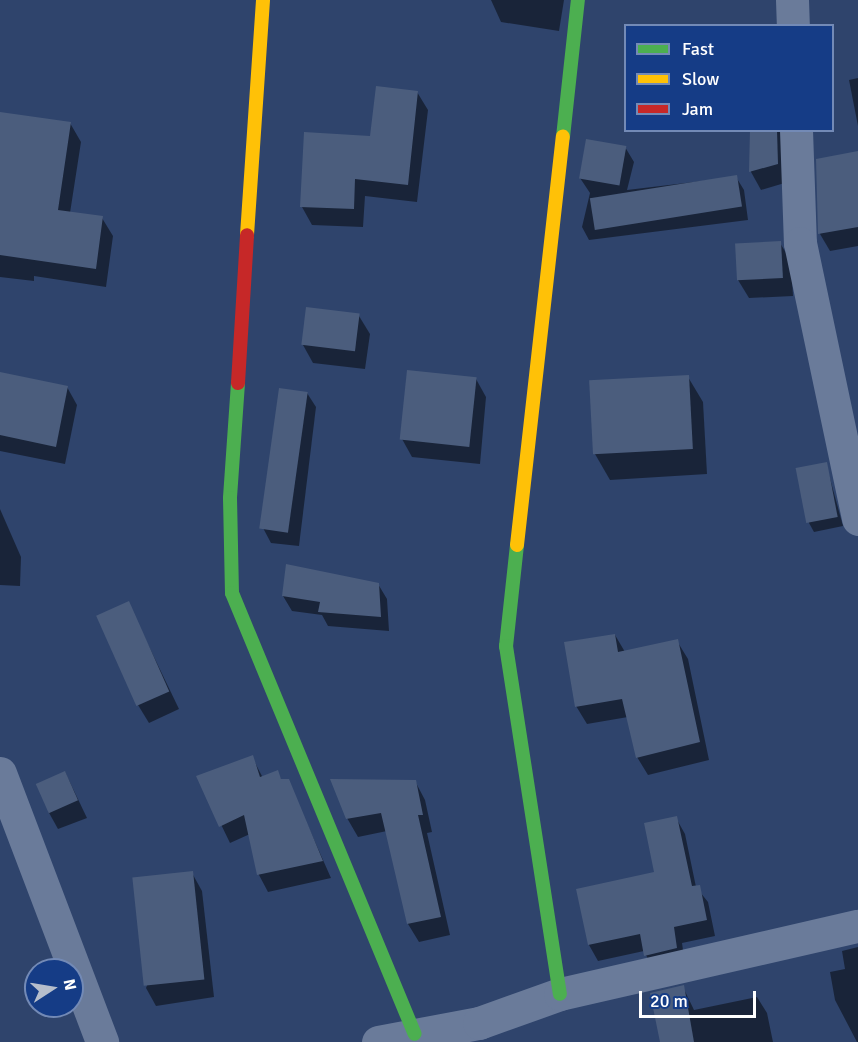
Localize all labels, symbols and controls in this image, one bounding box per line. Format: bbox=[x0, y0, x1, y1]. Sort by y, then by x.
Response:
legend bbox=[624, 24, 834, 132]
text: Fast bbox=[682, 38, 714, 60]
text: Slow bbox=[682, 68, 719, 90]
text: Jam bbox=[682, 98, 713, 120]
north arrow bbox=[24, 958, 84, 1018]
text: N bbox=[59, 977, 81, 992]
scale bar bbox=[642, 979, 759, 1017]
text: 20 m bbox=[650, 990, 688, 1012]

